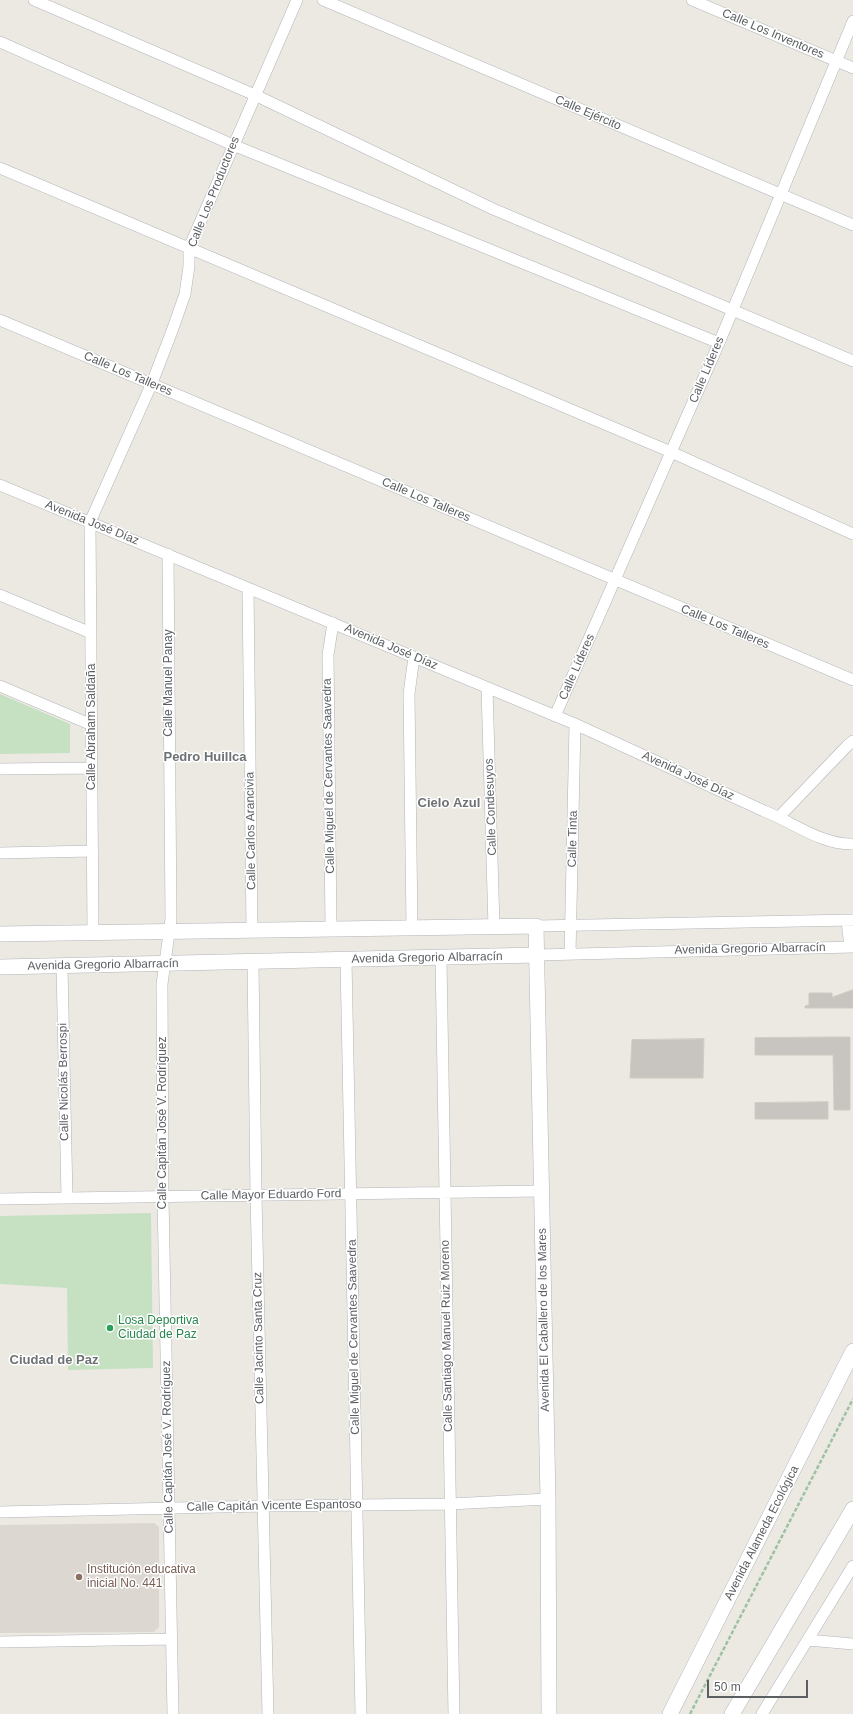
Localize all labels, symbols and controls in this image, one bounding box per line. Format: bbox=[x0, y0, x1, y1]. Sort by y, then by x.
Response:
street label: Calle Los Inventores bbox=[720, 6, 826, 62]
street label: Calle Ejército bbox=[553, 93, 623, 133]
street label: Calle Los Productores bbox=[185, 135, 243, 249]
street label: Calle Líderes bbox=[687, 335, 727, 405]
street label: Calle Los Talleres bbox=[82, 349, 174, 399]
street label: Calle Los Talleres bbox=[380, 475, 472, 525]
street label: Avenida José Díaz bbox=[43, 498, 141, 548]
street label: Calle Los Talleres bbox=[679, 602, 771, 652]
street label: Avenida José Díaz bbox=[342, 621, 440, 673]
street label: Calle Manuel Panay bbox=[162, 629, 176, 737]
street label: Calle Líderes bbox=[556, 632, 598, 702]
street label: Calle Abraham Saldaña bbox=[85, 664, 99, 790]
street label: Calle Miguel de Cervantes Saavedra bbox=[320, 678, 338, 874]
street label: Avenida José Díaz bbox=[640, 748, 736, 804]
district label: Pedro Huillca bbox=[163, 749, 247, 765]
street label: Calle Condesuyos bbox=[482, 758, 500, 856]
street label: Calle Carlos Arancivia bbox=[243, 772, 259, 890]
district label: Cielo Azul bbox=[418, 795, 480, 811]
street label: Calle Tinta bbox=[565, 810, 581, 868]
street label: Avenida Gregorio Albarracín bbox=[674, 940, 826, 958]
street label: Avenida Gregorio Albarracín bbox=[351, 949, 503, 967]
street label: Avenida Gregorio Albarracín bbox=[27, 956, 179, 974]
street label: Calle Nicolás Berrospi bbox=[56, 1023, 72, 1141]
street label: Calle Capitán José V. Rodríguez bbox=[156, 1037, 170, 1209]
street label: Calle Mayor Eduardo Ford bbox=[201, 1187, 341, 1203]
street label: Avenida El Caballero de los Mares bbox=[535, 1228, 553, 1412]
street label: Calle Miguel de Cervantes Saavedra bbox=[345, 1239, 363, 1435]
street label: Calle Santiago Manuel Ruiz Moreno bbox=[438, 1240, 456, 1432]
street label: Calle Jacinto Santa Cruz bbox=[251, 1272, 267, 1404]
place label: Losa Deportiva Ciudad de Paz bbox=[118, 1314, 199, 1342]
marker: Losa Deportiva Ciudad de Paz bbox=[105, 1323, 115, 1333]
district label: Ciudad de Paz bbox=[10, 1352, 98, 1368]
street label: Calle Capitán José V. Rodríguez bbox=[159, 1360, 177, 1534]
street label: Avenida Alameda Ecológica bbox=[722, 1463, 802, 1603]
street label: Calle Capitán Vicente Espantoso bbox=[186, 1497, 362, 1515]
place label: Institución educativa inicial No. 441 bbox=[87, 1563, 196, 1591]
marker: Institución educativa inicial No. 441 bbox=[74, 1572, 84, 1582]
scale bar bbox=[709, 1672, 810, 1698]
text: 50 m bbox=[714, 1680, 741, 1694]

